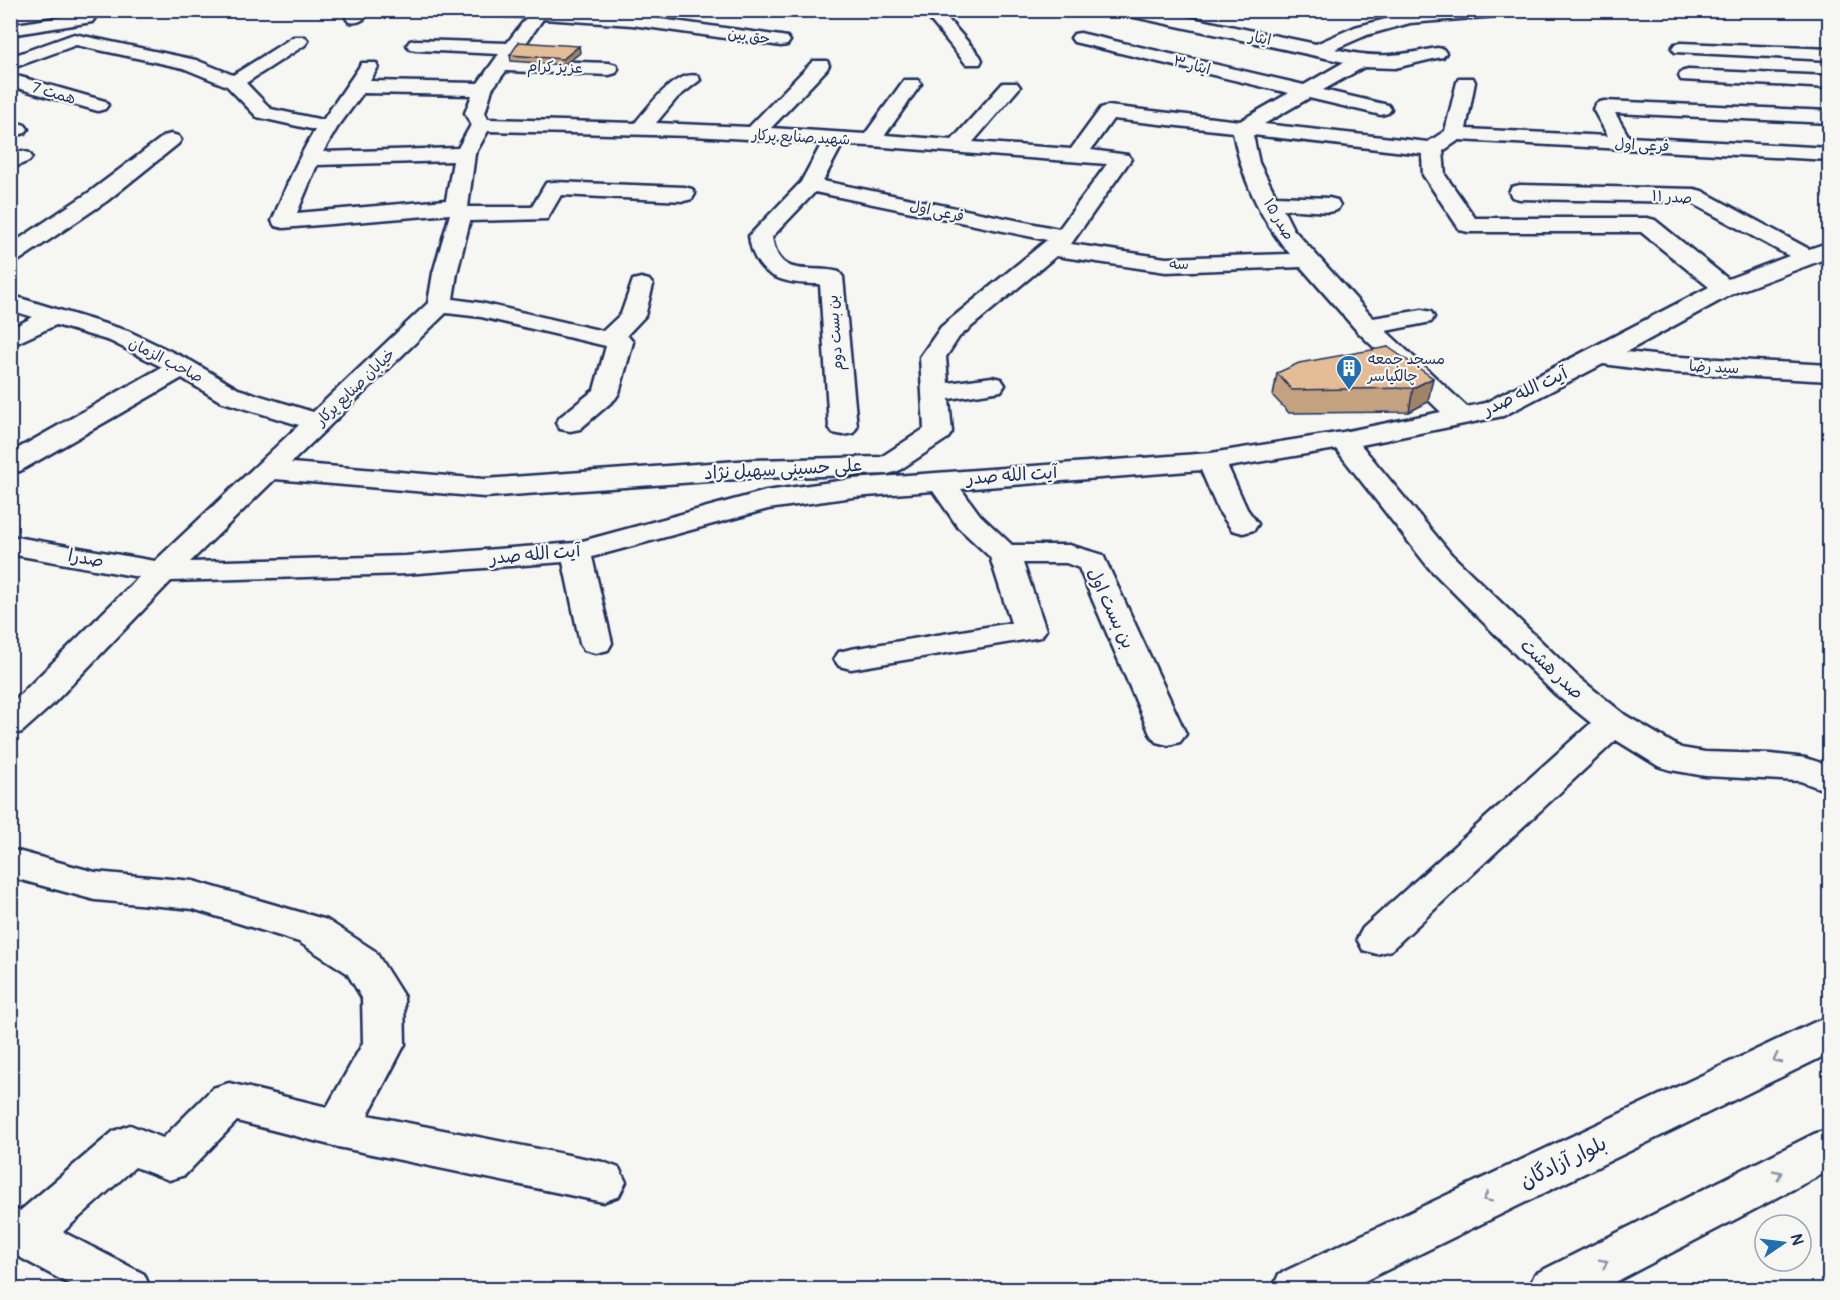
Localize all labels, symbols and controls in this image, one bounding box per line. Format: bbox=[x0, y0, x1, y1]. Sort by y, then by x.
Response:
street label: حق بین bbox=[726, 24, 771, 49]
street label: ایثار bbox=[1246, 27, 1273, 50]
street label: ایثار ۳ bbox=[1171, 52, 1213, 79]
street label: عزیز کرام bbox=[527, 57, 583, 80]
street label: همت 7 bbox=[30, 78, 78, 109]
street label: شهید صنایع پرکار bbox=[750, 125, 851, 151]
street label: فرعی اول bbox=[1614, 135, 1670, 156]
street label: صدر ۱۱ bbox=[1651, 187, 1693, 208]
street label: صدر ۱۵ bbox=[1259, 195, 1298, 244]
street label: فرعی اول bbox=[908, 196, 966, 226]
street label: سه bbox=[1169, 255, 1189, 274]
street label: بن بست دوم bbox=[823, 294, 850, 372]
street label: صاحب الزمان bbox=[126, 334, 206, 387]
street label: خیابان صنایع پرکار bbox=[311, 345, 400, 431]
place label: مسجد جمعه چالکیاسر bbox=[1366, 350, 1445, 386]
building icon: مسجد جمعه چالکیاسر bbox=[1334, 353, 1364, 391]
street label: سید رضا bbox=[1688, 357, 1740, 378]
street label: آیت الله صدر bbox=[1477, 361, 1573, 422]
street label: علی حسینی سهیل نژاد bbox=[703, 454, 863, 485]
street label: آیت الله صدر bbox=[964, 461, 1060, 490]
street label: آیت الله صدر bbox=[487, 539, 583, 570]
street label: صدرا bbox=[66, 544, 106, 573]
street label: بن بست اول bbox=[1082, 564, 1139, 652]
street label: صدر هشت bbox=[1515, 634, 1588, 705]
one-way arrow bbox=[1772, 1052, 1783, 1064]
street label: بلوار آزادگان bbox=[1515, 1130, 1611, 1195]
one-way arrow bbox=[1772, 1170, 1782, 1181]
one-way arrow bbox=[1483, 1191, 1494, 1202]
north arrow bbox=[1753, 1213, 1813, 1273]
text: N bbox=[1786, 1232, 1808, 1247]
one-way arrow bbox=[1598, 1259, 1609, 1270]

